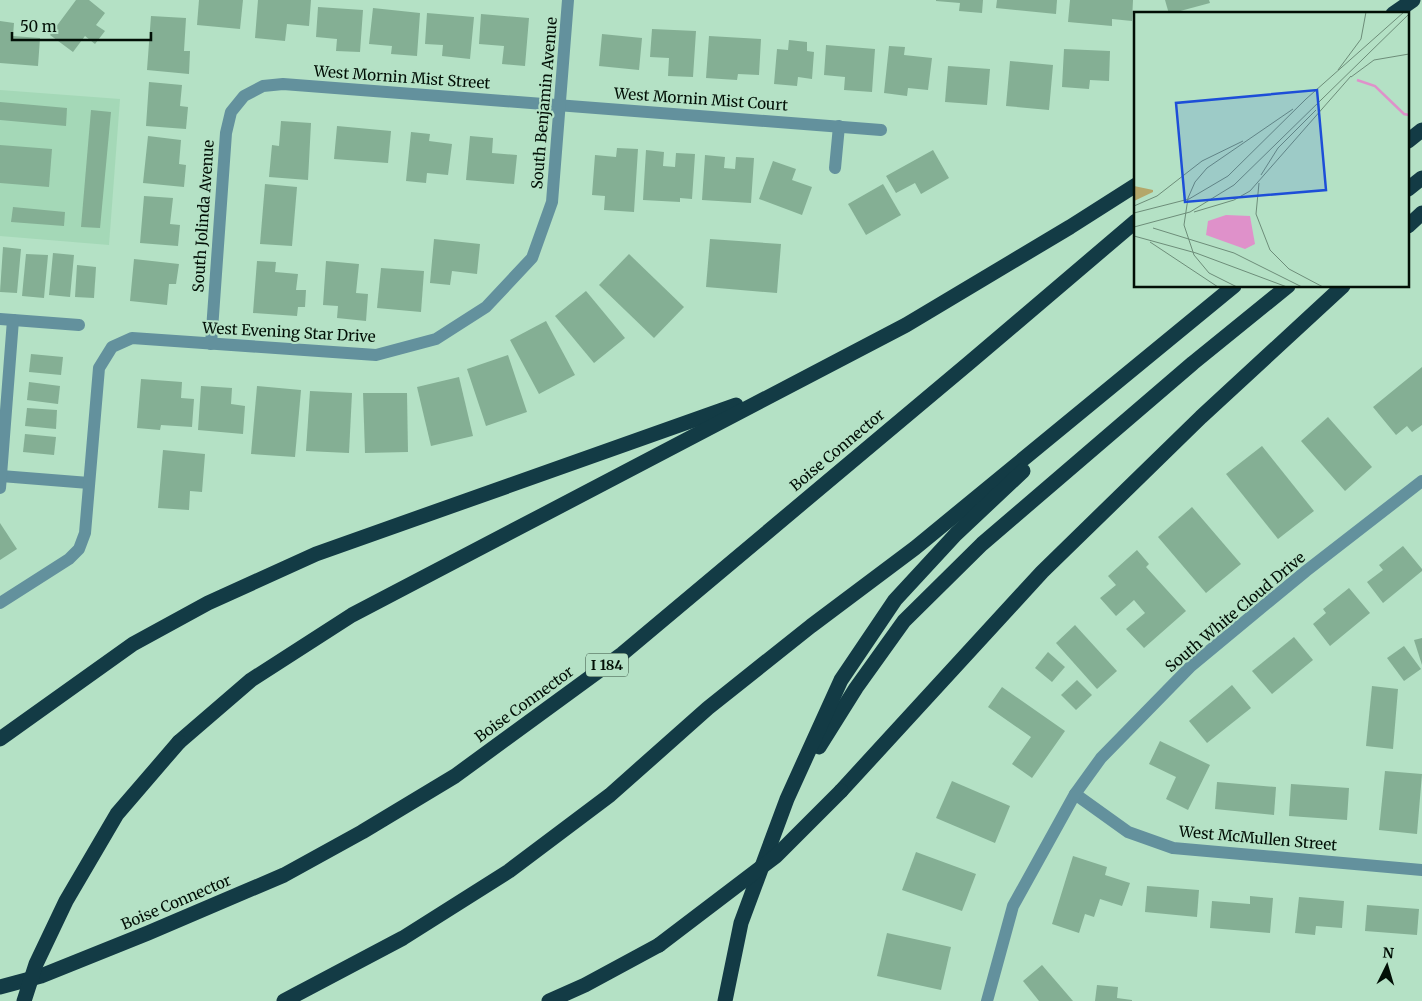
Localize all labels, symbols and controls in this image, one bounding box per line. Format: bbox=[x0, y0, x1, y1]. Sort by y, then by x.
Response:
scale bar bbox=[12, 10, 151, 42]
inset map bbox=[1134, 12, 1410, 288]
street label: South Benjamin Avenue bbox=[527, 16, 561, 190]
text: 50 m bbox=[20, 17, 57, 36]
street label: West Mornin Mist Street bbox=[312, 61, 491, 93]
street label: West Mornin Mist Court bbox=[612, 83, 789, 115]
street label: South Jolinda Avenue bbox=[188, 139, 218, 293]
street label: West Evening Star Drive bbox=[201, 318, 376, 346]
street label: Boise Connector bbox=[786, 405, 888, 495]
street label: South White Cloud Drive bbox=[1161, 548, 1309, 676]
road number: I 184 bbox=[586, 654, 628, 676]
street label: Boise Connector bbox=[471, 662, 577, 746]
street label: West McMullen Street bbox=[1177, 822, 1338, 854]
street label: Boise Connector bbox=[118, 870, 234, 934]
north arrow bbox=[1362, 941, 1412, 991]
text: N bbox=[1382, 944, 1394, 962]

